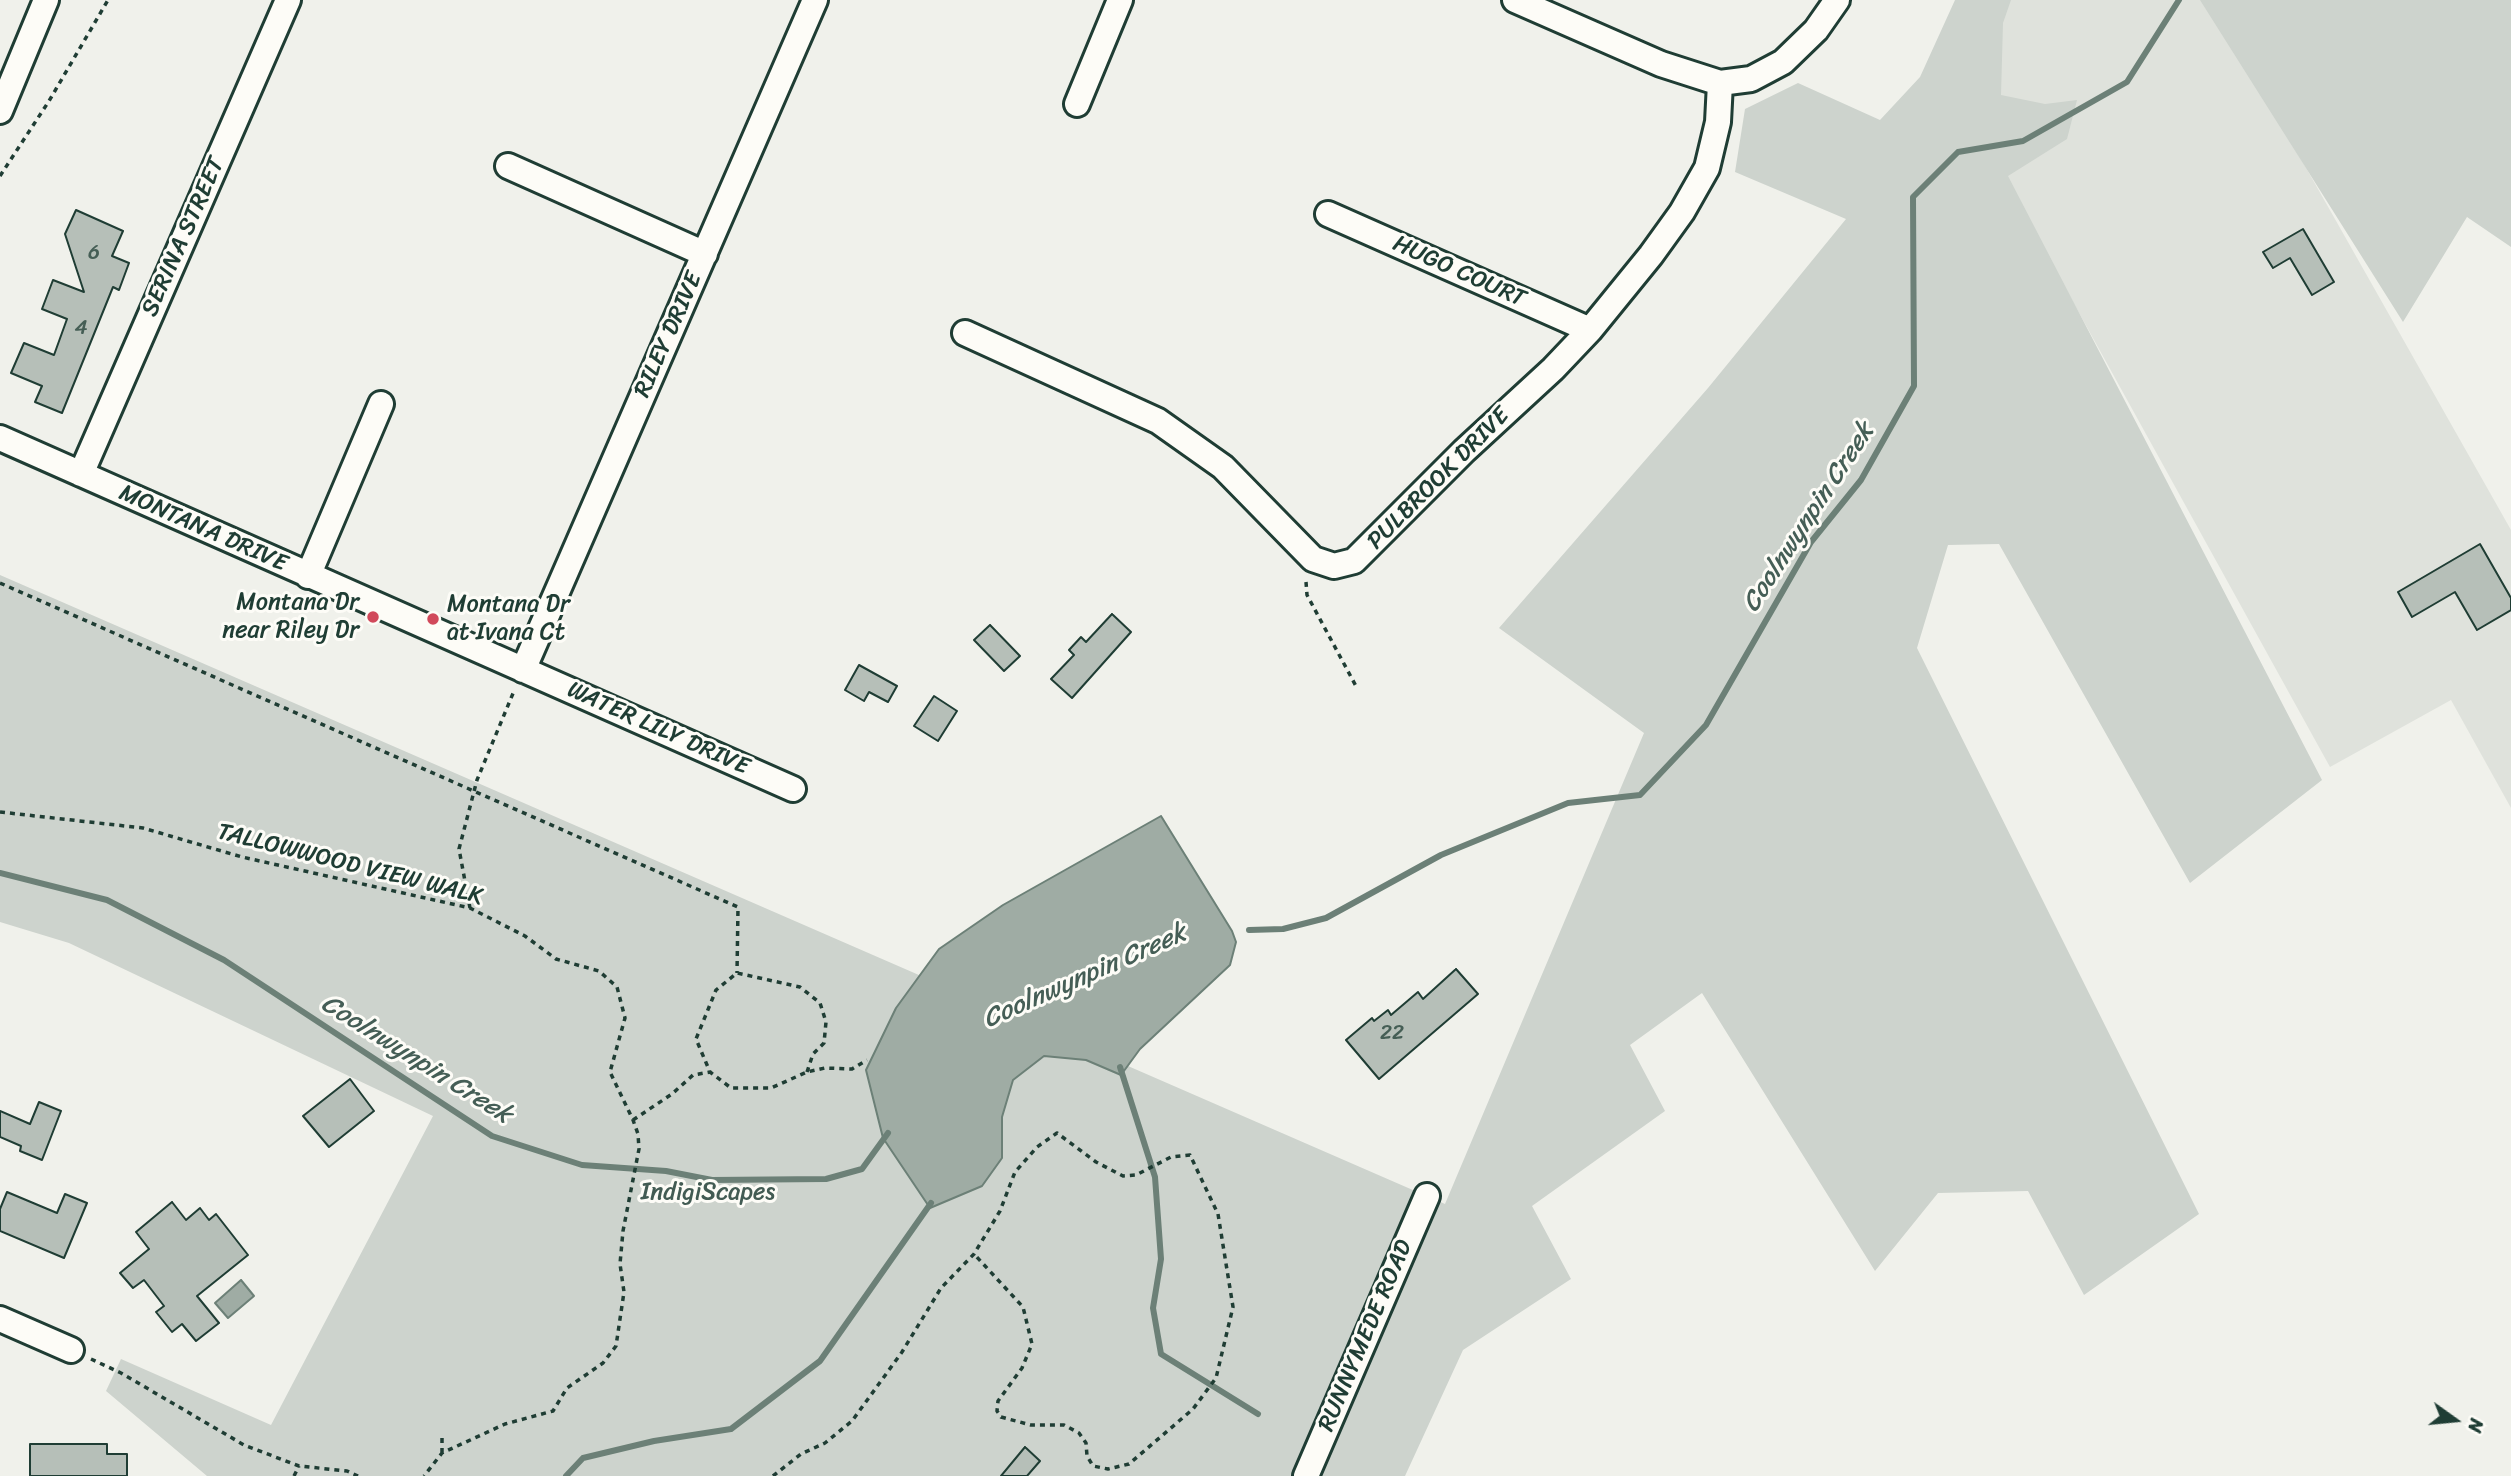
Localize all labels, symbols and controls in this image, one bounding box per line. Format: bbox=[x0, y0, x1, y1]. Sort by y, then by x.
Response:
street label: SERINA STREET bbox=[136, 153, 232, 321]
street label: HUGO COURT bbox=[1388, 230, 1530, 314]
house number: 6 bbox=[88, 241, 100, 267]
street label: RILEY DRIVE bbox=[629, 268, 709, 402]
house number: 4 bbox=[74, 316, 88, 342]
street label: PULBROOK DRIVE bbox=[1362, 402, 1516, 556]
water label: Coolnwynpin Creek bbox=[1736, 418, 1882, 618]
street label: MONTANA DRIVE bbox=[114, 479, 292, 579]
place label: Montana Dr near Riley Dr bbox=[222, 589, 359, 645]
place label: Montana Dr at Ivana Ct bbox=[447, 591, 570, 647]
marker: Montana Dr near Riley Dr bbox=[365, 609, 381, 625]
marker: Montana Dr at Ivana Ct bbox=[425, 611, 441, 627]
street label: WATER LILY DRIVE bbox=[563, 676, 753, 782]
street label: TALLOWWOOD VIEW WALK bbox=[214, 818, 486, 912]
water label: Coolnwynpin Creek bbox=[979, 918, 1191, 1036]
water label: Coolnwynpin Creek bbox=[315, 989, 517, 1131]
house number: 22 bbox=[1380, 1021, 1404, 1047]
park label: IndigiScapes bbox=[641, 1179, 775, 1207]
street label: RUNNYMEDE ROAD bbox=[1313, 1236, 1419, 1436]
north arrow bbox=[2420, 1385, 2490, 1455]
text: N bbox=[2458, 1415, 2493, 1436]

